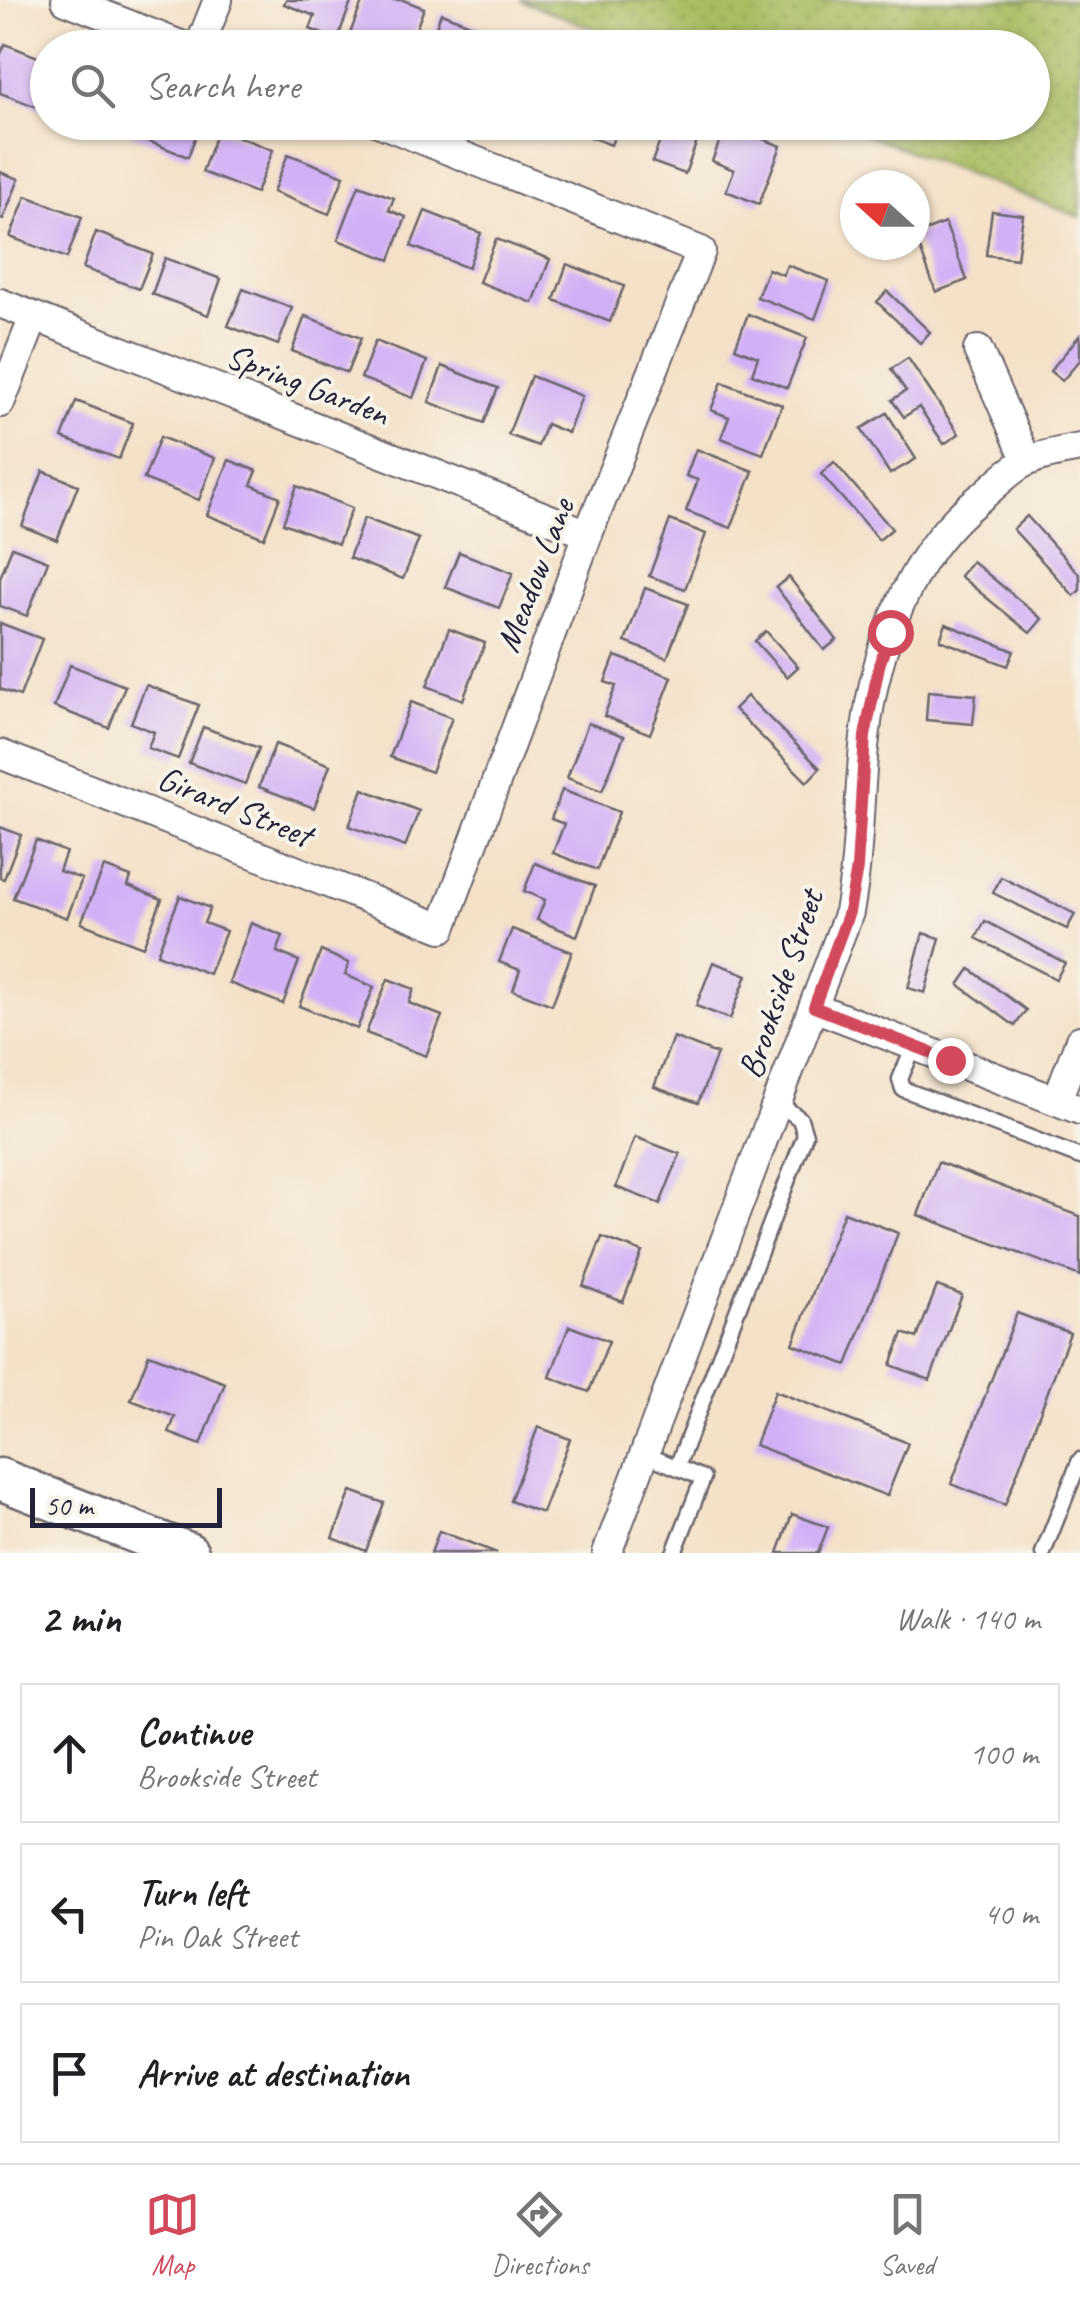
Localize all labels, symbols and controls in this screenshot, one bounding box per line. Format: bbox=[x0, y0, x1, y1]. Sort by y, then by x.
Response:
search box bbox=[30, 30, 1050, 140]
icon: search bbox=[65, 58, 120, 113]
text: Search here bbox=[145, 62, 300, 109]
north arrow bbox=[840, 170, 930, 260]
street label: Spring Garden bbox=[220, 333, 397, 436]
street label: Meadow Lane bbox=[485, 490, 585, 658]
route start bbox=[868, 610, 914, 656]
street label: Girard Street bbox=[151, 755, 322, 859]
street label: Brookside Street bbox=[727, 881, 835, 1084]
route end bbox=[928, 1038, 974, 1084]
scale bar bbox=[30, 1483, 222, 1528]
text: 50 m bbox=[45, 1488, 93, 1523]
text: 2 min bbox=[40, 1592, 120, 1645]
text: Walk · 140 m bbox=[896, 1598, 1040, 1639]
text: Continue bbox=[137, 1709, 251, 1756]
icon: ahead bbox=[42, 1726, 97, 1781]
text: 100 m bbox=[969, 1733, 1038, 1774]
text: Brookside Street bbox=[137, 1756, 316, 1797]
text: Turn left bbox=[137, 1869, 247, 1916]
icon: left bbox=[42, 1886, 97, 1941]
text: 40 m bbox=[984, 1893, 1038, 1934]
text: Pin Oak Street bbox=[137, 1916, 297, 1957]
icon: arrive bbox=[42, 2046, 97, 2101]
text: Arrive at destination bbox=[137, 2050, 409, 2097]
tab: Map bbox=[145, 2187, 200, 2282]
tab: Directions bbox=[491, 2187, 589, 2282]
tab: Saved bbox=[880, 2187, 935, 2282]

